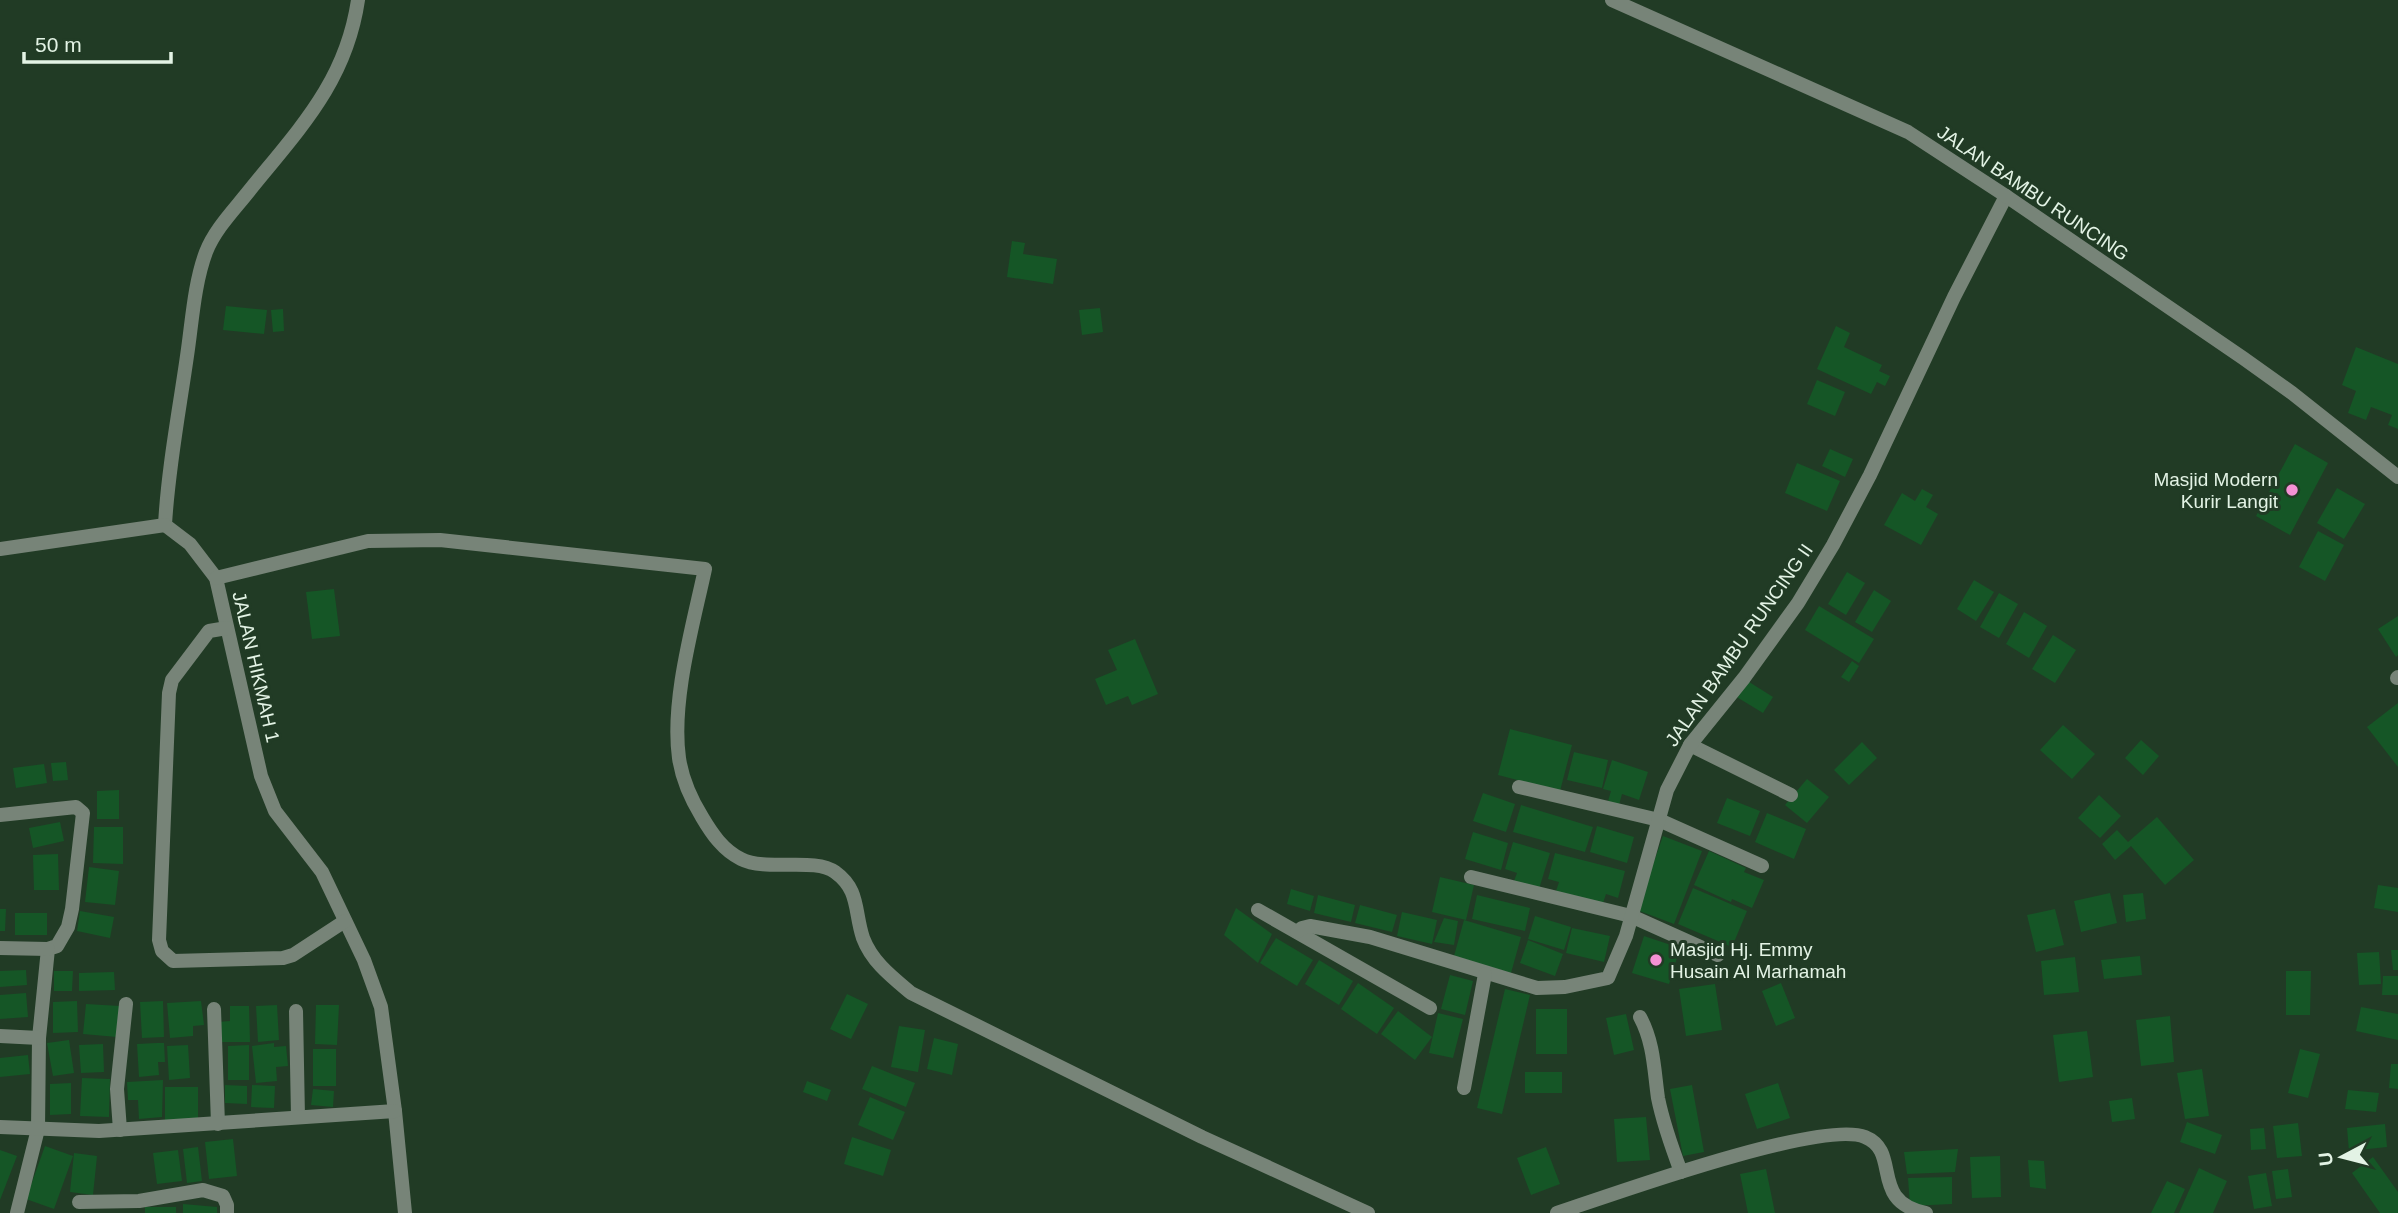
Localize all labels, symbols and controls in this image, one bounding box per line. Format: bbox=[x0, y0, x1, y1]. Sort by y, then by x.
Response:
scale bar bbox=[24, 21, 172, 65]
text: 50 m bbox=[35, 33, 82, 56]
street label: JALAN BAMBU RUNCING bbox=[1933, 121, 2133, 265]
place label: Masjid Modern Kurir Langit bbox=[2153, 469, 2279, 512]
marker: Masjid Modern Kurir Langit bbox=[2284, 482, 2300, 498]
street label: JALAN BAMBU RUNCING II bbox=[1661, 540, 1817, 750]
street label: JALAN HIKMAH 1 bbox=[228, 590, 284, 744]
place label: Masjid Hj. Emmy Husain Al Marhamah bbox=[1670, 939, 1846, 982]
marker: Masjid Hj. Emmy Husain Al Marhamah bbox=[1648, 952, 1664, 968]
north arrow bbox=[2307, 1122, 2377, 1192]
text: U bbox=[2314, 1151, 2337, 1167]

